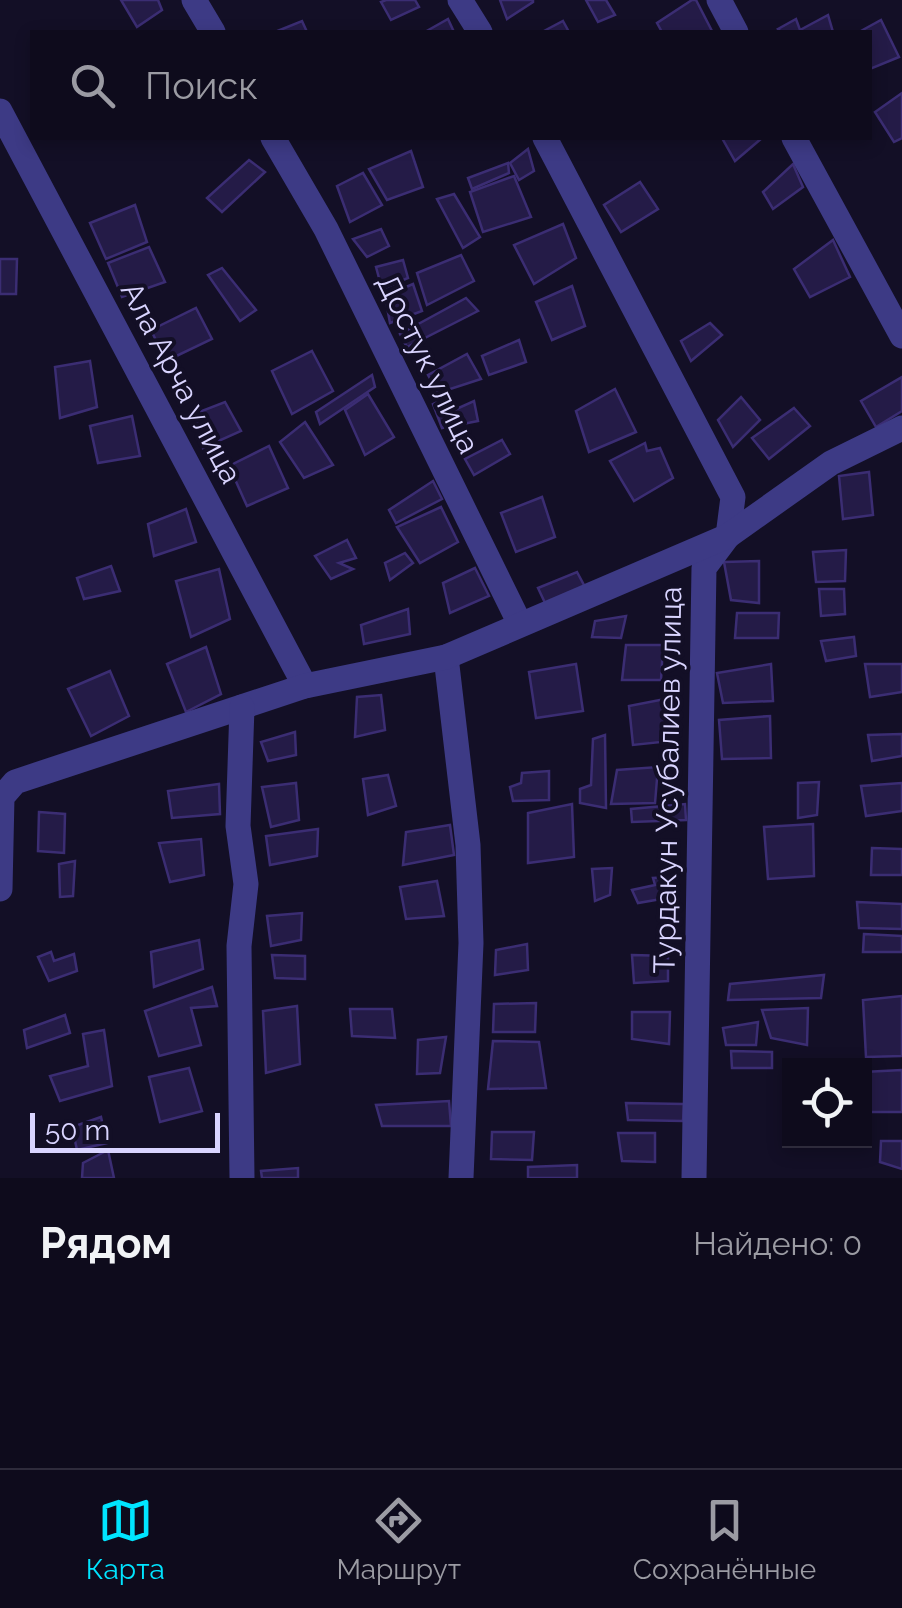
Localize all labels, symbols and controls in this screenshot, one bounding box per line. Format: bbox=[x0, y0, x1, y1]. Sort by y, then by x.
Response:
search box bbox=[30, 30, 872, 140]
icon: search bbox=[65, 58, 120, 113]
text: Поиск bbox=[145, 63, 258, 108]
street label: Достук улица bbox=[370, 269, 487, 459]
street label: Ала Арча улица bbox=[114, 276, 249, 489]
street label: Турдакун Усубалиев улица bbox=[647, 586, 688, 974]
map controls bbox=[782, 1058, 872, 1148]
button: locate bbox=[782, 1058, 872, 1148]
scale bar bbox=[30, 1108, 220, 1152]
text: 50 m bbox=[45, 1114, 110, 1147]
text: Рядом bbox=[40, 1219, 172, 1268]
text: Найдено: 0 bbox=[693, 1225, 862, 1262]
tab: Карта bbox=[86, 1493, 165, 1586]
tab: Маршрут bbox=[336, 1493, 461, 1586]
tab: Сохранённые bbox=[633, 1493, 816, 1586]

